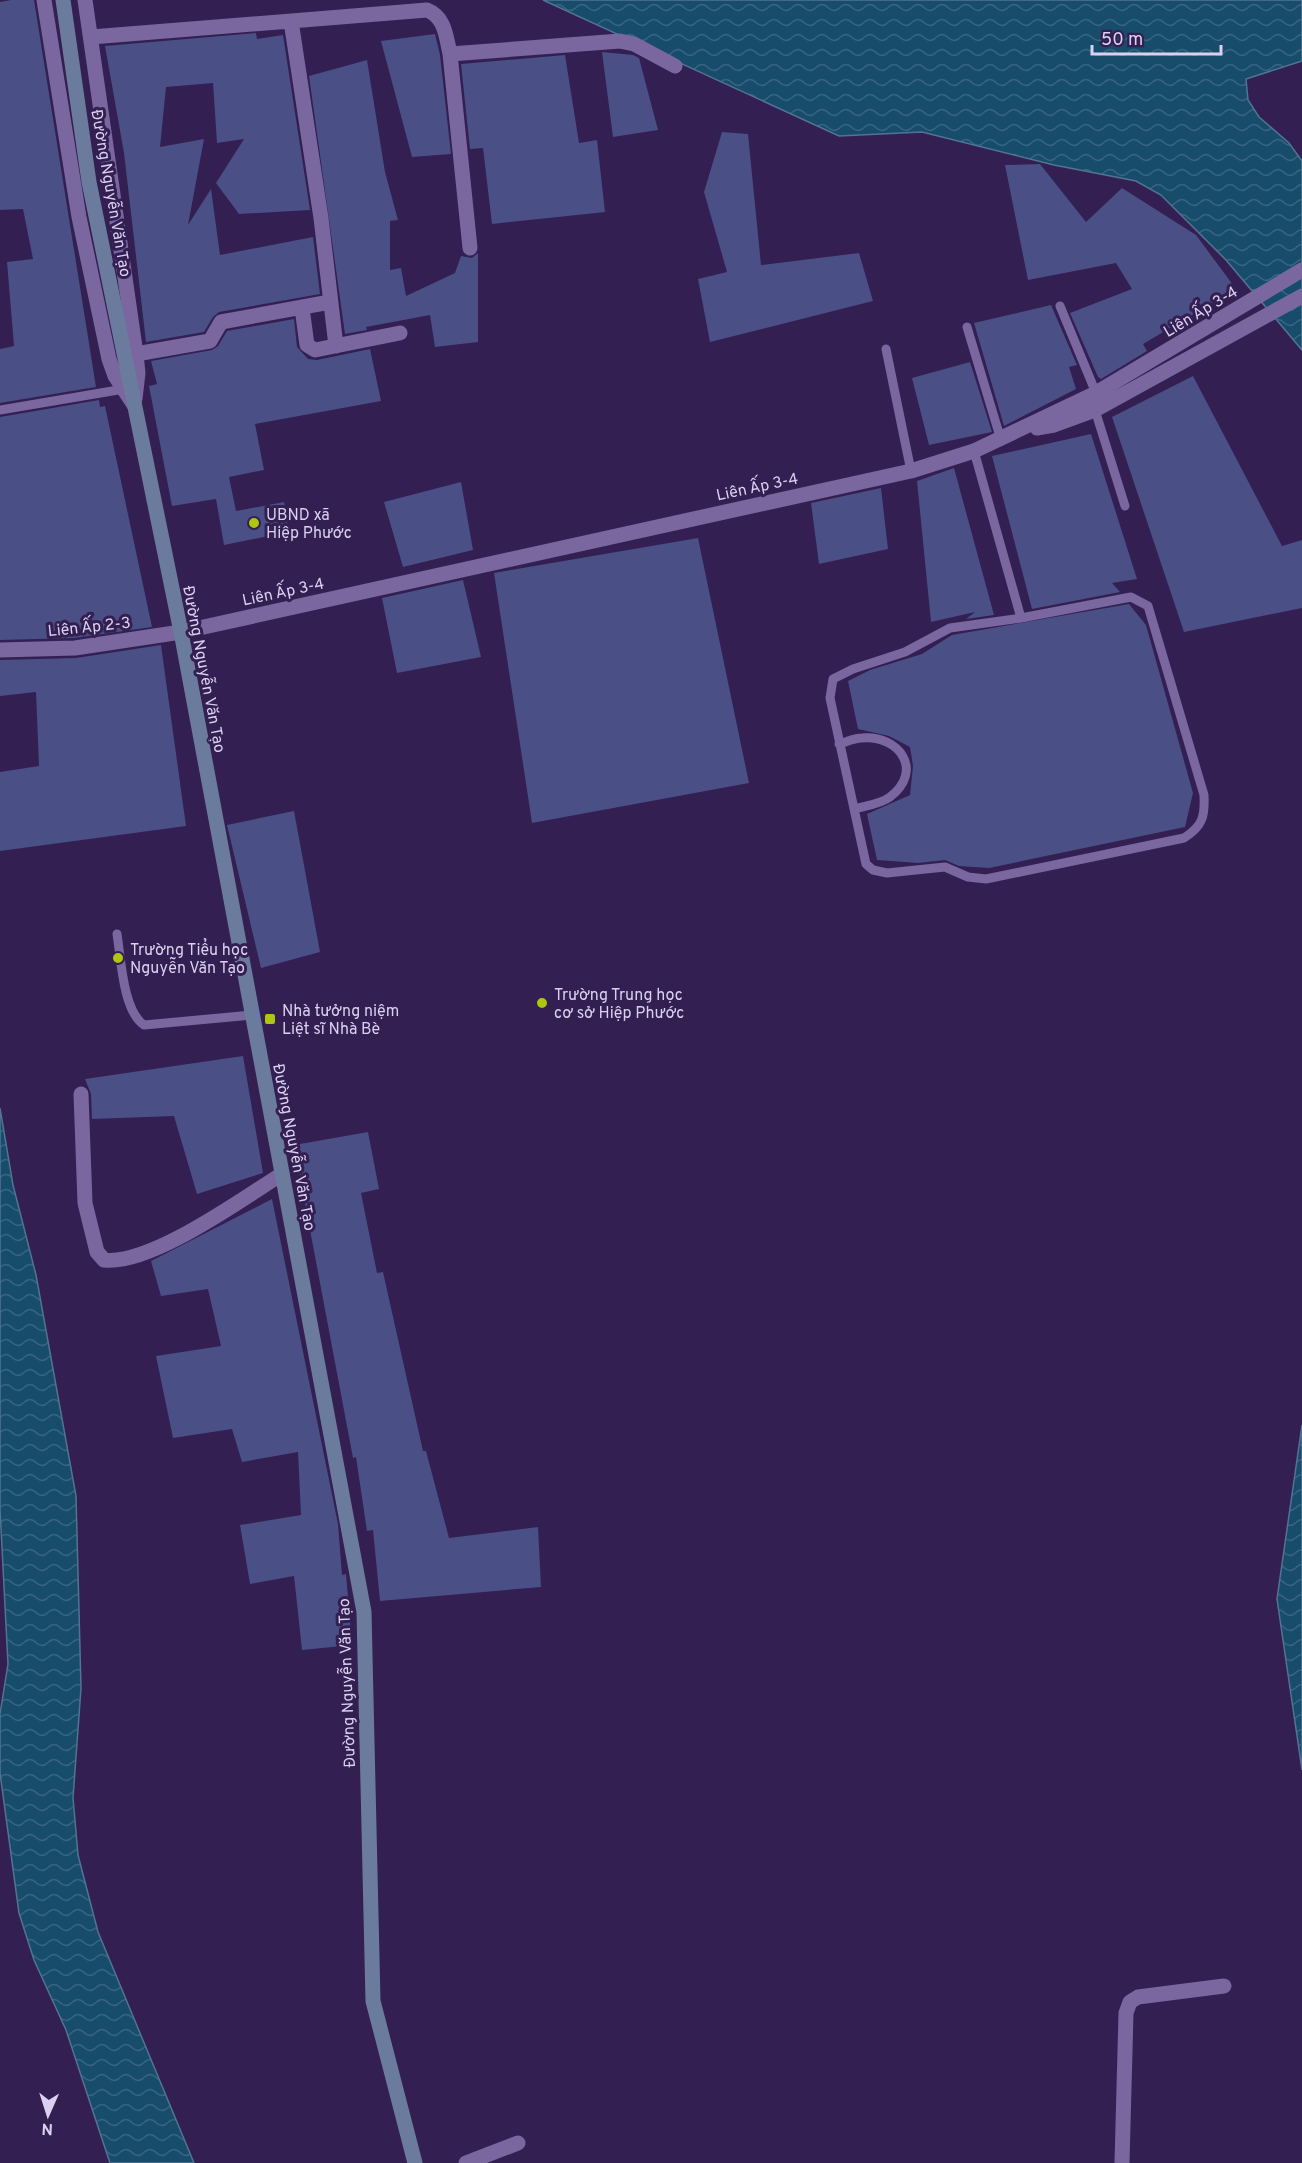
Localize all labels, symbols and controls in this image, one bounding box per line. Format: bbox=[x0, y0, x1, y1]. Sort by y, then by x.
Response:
scale bar bbox=[1092, 18, 1221, 56]
text: 50 m bbox=[1101, 29, 1143, 52]
street label: Đường Nguyễn Văn Tạo bbox=[85, 108, 137, 279]
street label: Liên Ấp 3-4 bbox=[1158, 278, 1242, 343]
street label: Liên Ấp 3-4 bbox=[714, 465, 800, 506]
place label: UBND xã Hiệp Phước bbox=[266, 506, 352, 544]
marker: UBND xã Hiệp Phước bbox=[247, 516, 261, 530]
street label: Liên Ấp 3-4 bbox=[240, 570, 326, 611]
street label: Đường Nguyễn Văn Tạo bbox=[177, 584, 231, 755]
street label: Liên Ấp 2-3 bbox=[46, 609, 132, 642]
place label: Trường Tiểu học Nguyễn Văn Tạo bbox=[130, 938, 248, 979]
marker: Trường Tiểu học Nguyễn Văn Tạo bbox=[111, 951, 125, 965]
place label: Trường Trung học cơ sở Hiệp Phước bbox=[554, 986, 684, 1024]
marker: Trường Trung học cơ sở Hiệp Phước bbox=[535, 996, 549, 1010]
place label: Nhà tưởng niệm Liệt sĩ Nhà Bè bbox=[282, 1002, 399, 1040]
marker: Nhà tưởng niệm Liệt sĩ Nhà Bè bbox=[263, 1012, 277, 1026]
street label: Đường Nguyễn Văn Tạo bbox=[267, 1062, 321, 1233]
street label: Đường Nguyễn Văn Tạo bbox=[333, 1598, 361, 1768]
north arrow bbox=[18, 2085, 78, 2145]
text: N bbox=[41, 2118, 54, 2138]

